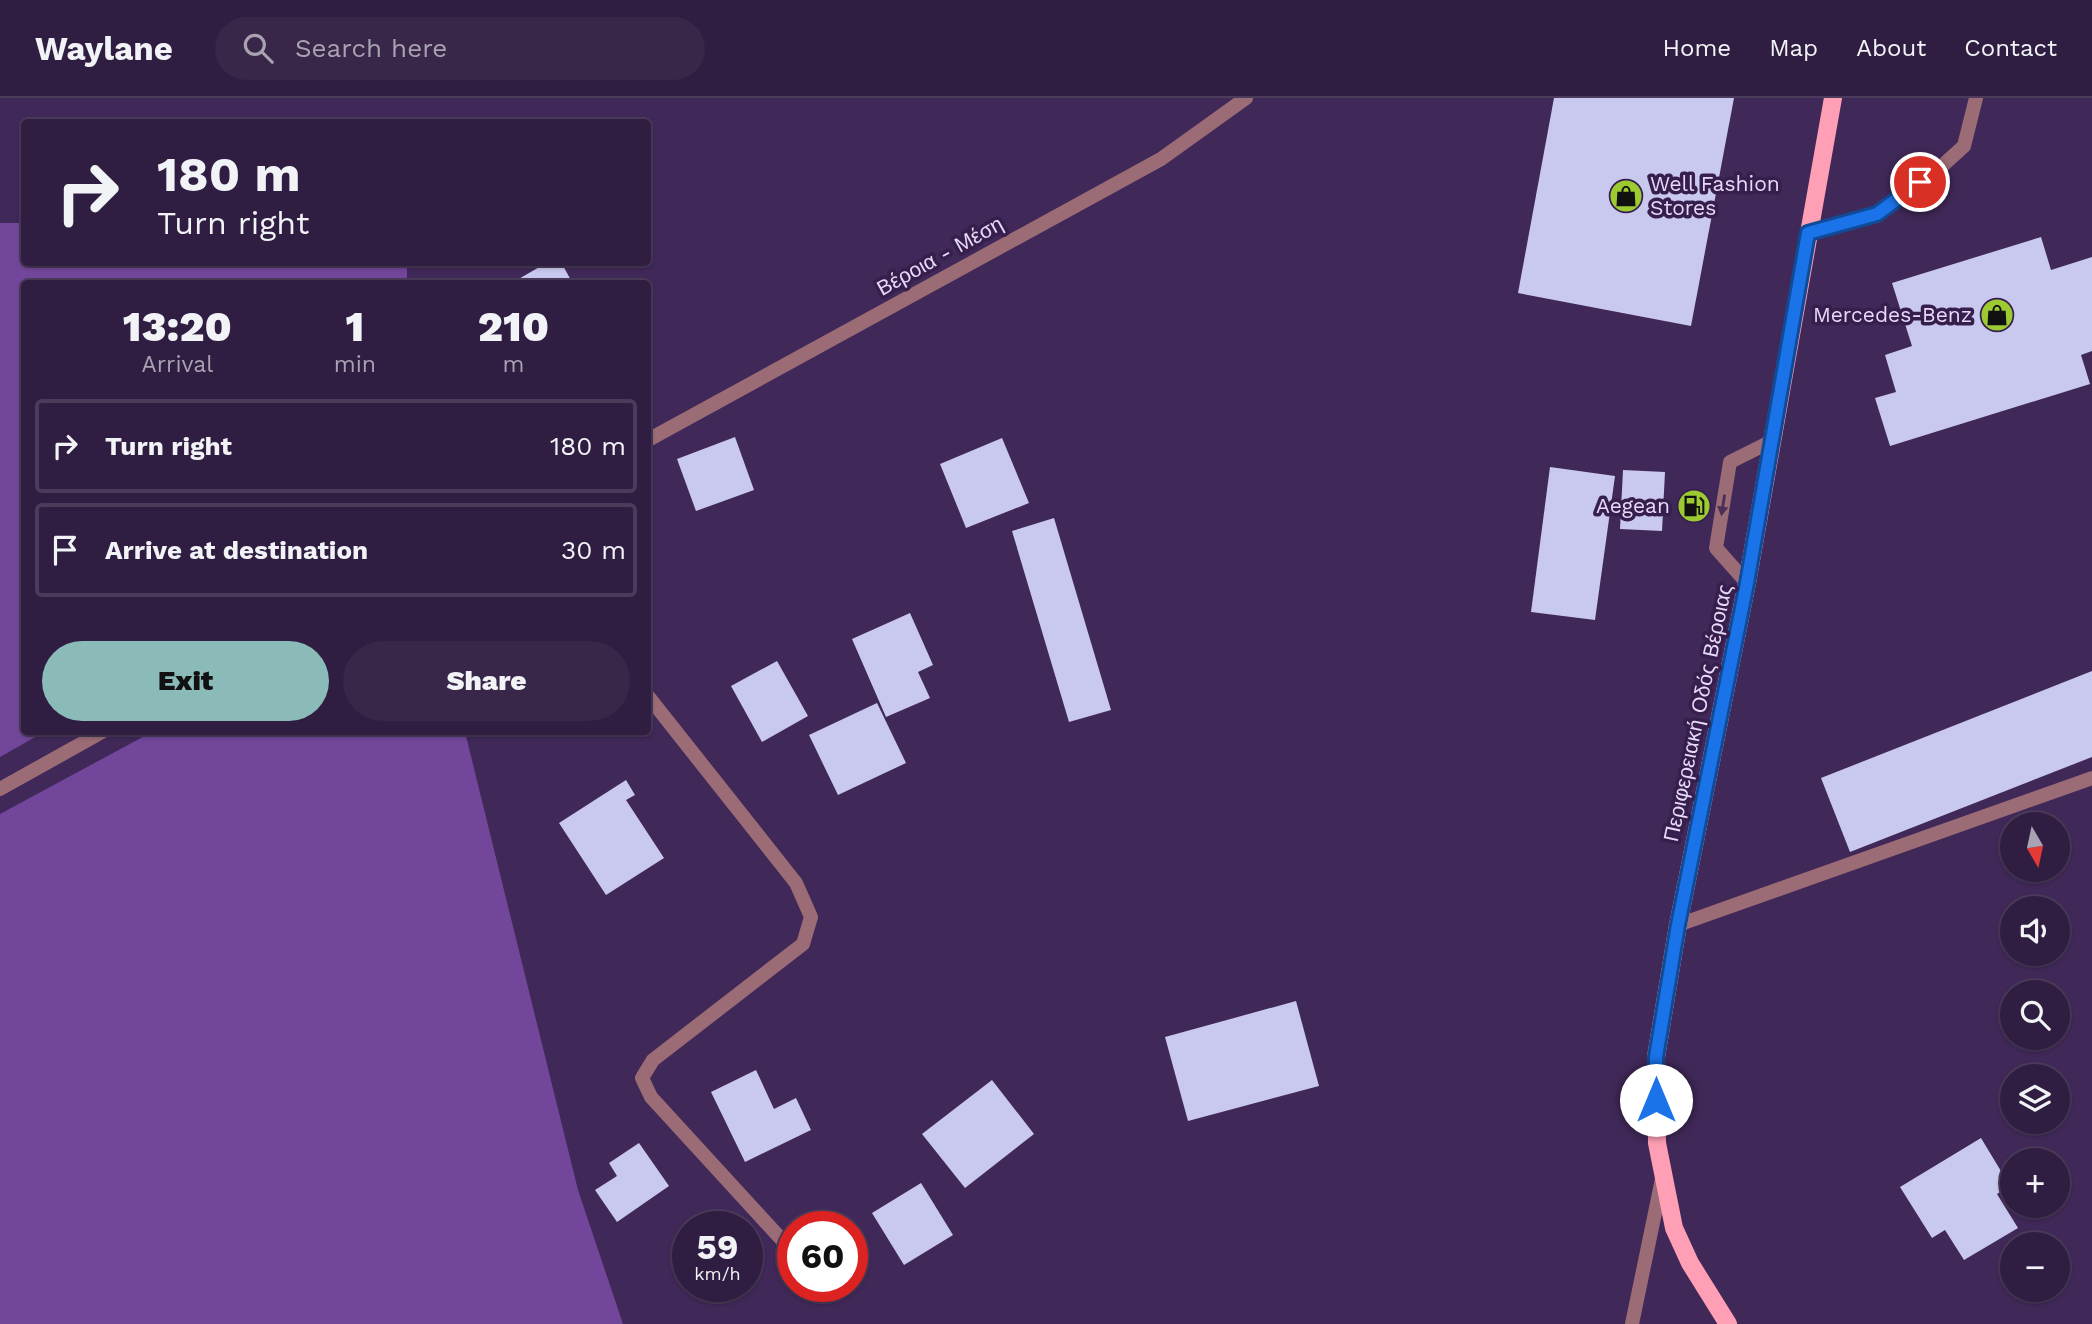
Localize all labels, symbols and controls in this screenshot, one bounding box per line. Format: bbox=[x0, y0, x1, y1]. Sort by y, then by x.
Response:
search box bbox=[215, 17, 705, 80]
text: Waylane bbox=[35, 29, 173, 68]
icon: search bbox=[239, 29, 277, 67]
text: Search here bbox=[295, 33, 447, 63]
text: Home bbox=[1663, 34, 1731, 62]
text: Map bbox=[1769, 34, 1818, 62]
text: About bbox=[1856, 34, 1926, 62]
text: Contact bbox=[1964, 34, 2057, 62]
text: 180 m bbox=[157, 145, 301, 203]
icon: right bbox=[42, 147, 133, 238]
pin bbox=[1890, 152, 1950, 212]
icon: arrive bbox=[1901, 163, 1939, 201]
place label: Well Fashion Stores bbox=[1650, 171, 1780, 220]
shop icon: Well Fashion Stores bbox=[1607, 177, 1645, 215]
text: Turn right bbox=[157, 204, 309, 242]
street label: Βέροια - Μέση bbox=[872, 211, 1007, 301]
shop icon: Mercedes-Benz bbox=[1978, 296, 2016, 334]
text: 13:20 bbox=[123, 302, 232, 351]
text: 1 bbox=[346, 302, 364, 351]
text: 210 bbox=[478, 302, 549, 351]
place label: Mercedes-Benz bbox=[1813, 302, 1972, 327]
text: Arrival bbox=[141, 351, 213, 378]
text: min bbox=[334, 351, 376, 378]
text: m bbox=[503, 351, 524, 378]
icon: right bbox=[46, 427, 84, 465]
text: Turn right bbox=[105, 431, 232, 461]
text: 180 m bbox=[550, 431, 626, 461]
fuel station icon: Aegean bbox=[1675, 487, 1713, 525]
place label: Aegean bbox=[1596, 493, 1670, 518]
one-way arrow bbox=[1717, 494, 1728, 516]
icon: arrive bbox=[46, 531, 84, 569]
text: Arrive at destination bbox=[105, 535, 368, 565]
text: 30 m bbox=[561, 535, 626, 565]
street label: Περιφερειακή Οδός Βέροιας bbox=[1658, 582, 1737, 844]
button: Exit bbox=[42, 641, 329, 721]
button: Share bbox=[343, 641, 630, 721]
north arrow bbox=[2000, 812, 2070, 882]
map controls bbox=[2000, 812, 2070, 1302]
button: sound bbox=[2000, 896, 2070, 966]
button: search bbox=[2000, 980, 2070, 1050]
position arrow bbox=[1619, 1063, 1693, 1137]
button: layers bbox=[2000, 1064, 2070, 1134]
button: + bbox=[2000, 1148, 2070, 1218]
speed limit sign: 60 bbox=[777, 1211, 868, 1302]
text: 59 bbox=[697, 1226, 738, 1268]
button: − bbox=[2000, 1232, 2070, 1302]
text: km/h bbox=[694, 1263, 741, 1284]

